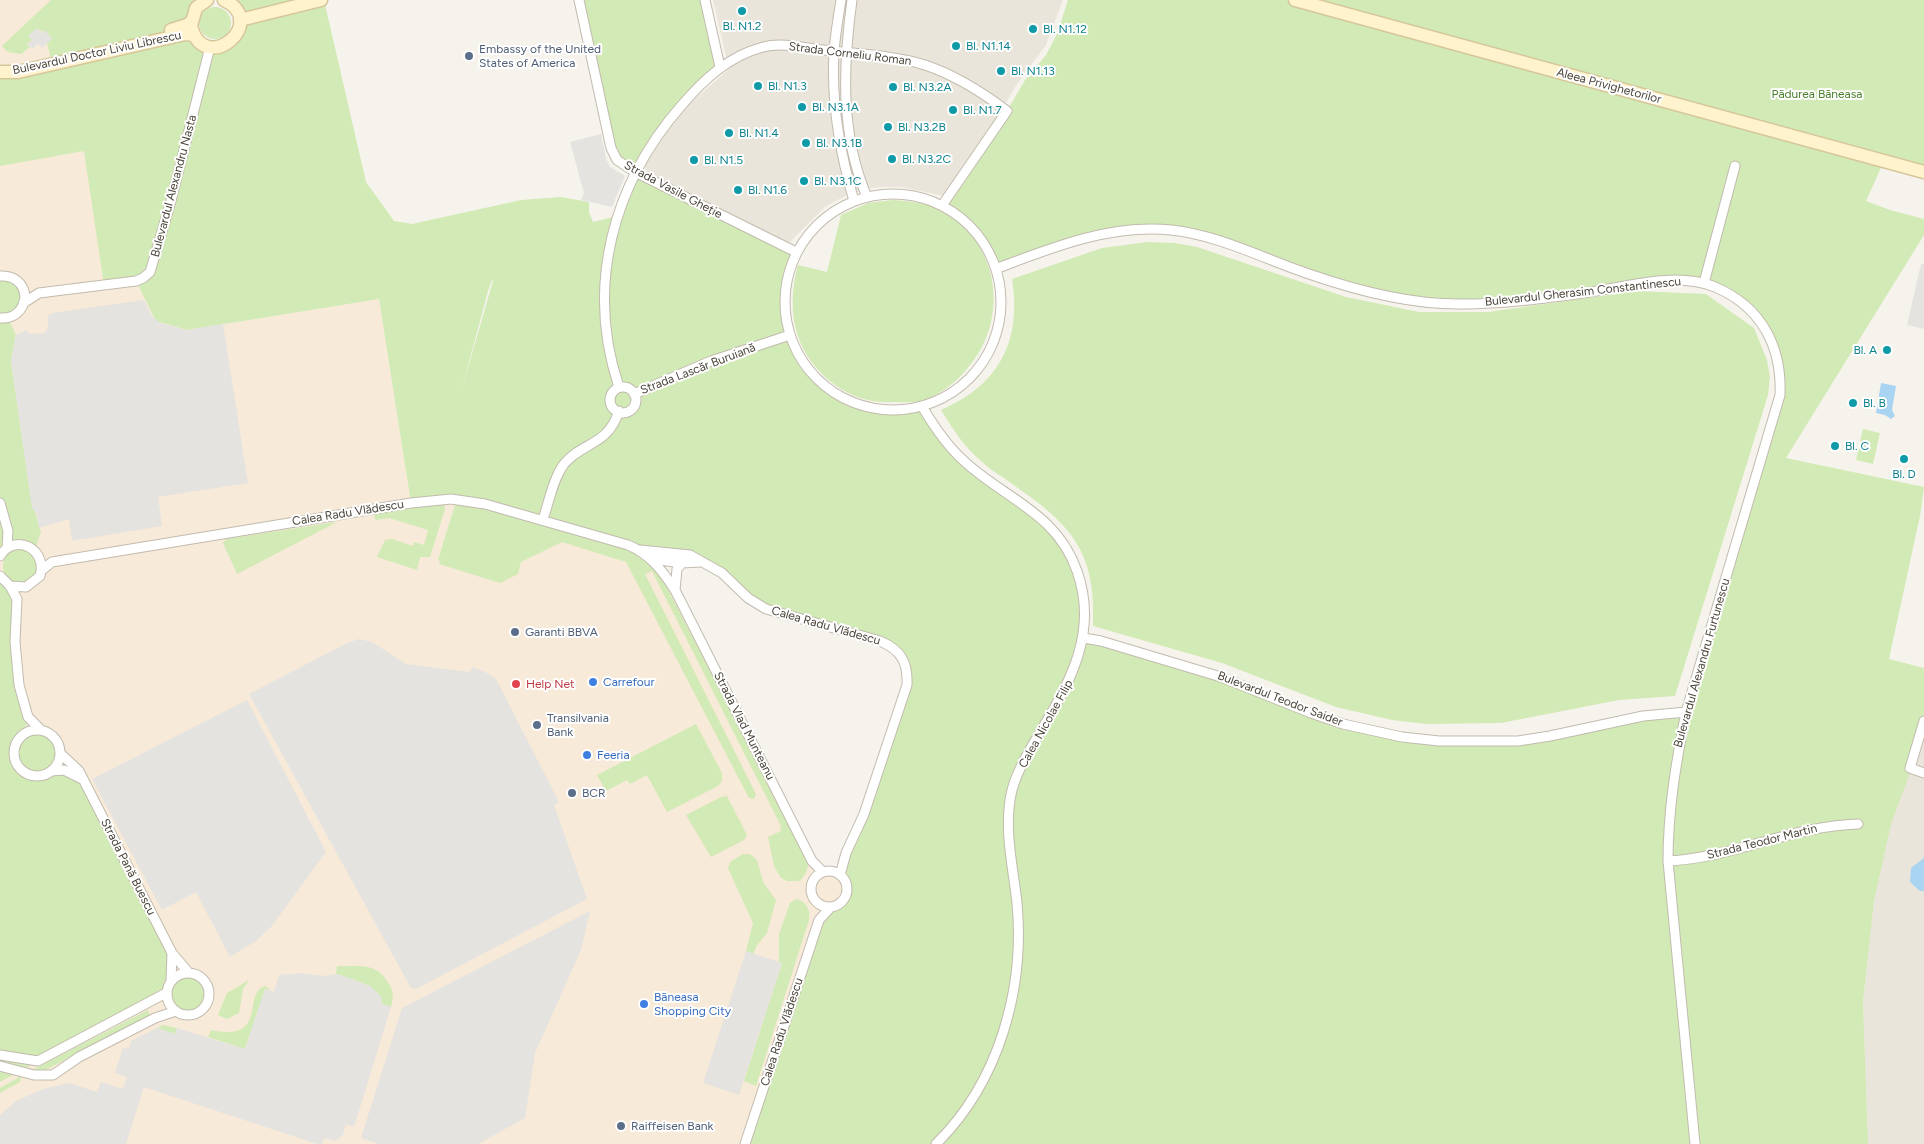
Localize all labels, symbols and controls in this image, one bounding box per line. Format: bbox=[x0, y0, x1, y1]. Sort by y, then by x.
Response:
marker: Bl. N1.2 bbox=[736, 5, 748, 17]
place label: Bl. N1.2 bbox=[723, 19, 761, 33]
place label: Bl. N1.12 bbox=[1043, 22, 1087, 36]
marker: Bl. N1.12 bbox=[1027, 23, 1039, 35]
street label: Bulevardul Doctor Liviu Librescu bbox=[11, 28, 183, 78]
street label: Strada Corneliu Roman bbox=[788, 39, 912, 69]
place label: Bl. N1.14 bbox=[966, 39, 1011, 53]
marker: Bl. N1.14 bbox=[950, 40, 962, 52]
place label: Embassy of the United States of America bbox=[479, 42, 601, 70]
marker: Embassy of the United States of America bbox=[463, 50, 475, 62]
place label: Bl. N1.13 bbox=[1011, 64, 1055, 78]
marker: Bl. N1.13 bbox=[995, 65, 1007, 77]
street label: Aleea Privighetorilor bbox=[1555, 65, 1663, 107]
place label: Bl. N1.3 bbox=[768, 79, 807, 93]
marker: Bl. N1.3 bbox=[752, 80, 764, 92]
place label: Bl. N3.2A bbox=[903, 80, 952, 94]
marker: Bl. N3.2A bbox=[887, 81, 899, 93]
park label: Pădurea Băneasa bbox=[1772, 87, 1862, 101]
place label: Bl. N3.1A bbox=[812, 100, 859, 114]
marker: Bl. N3.1A bbox=[796, 101, 808, 113]
place label: Bl. N1.7 bbox=[963, 103, 1002, 117]
marker: Bl. N1.7 bbox=[947, 104, 959, 116]
street label: Bulevardul Alexandru Nasta bbox=[148, 113, 200, 259]
place label: Bl. N3.2B bbox=[898, 120, 946, 134]
marker: Bl. N3.2B bbox=[882, 121, 894, 133]
place label: Bl. N1.4 bbox=[739, 126, 779, 140]
marker: Bl. N1.4 bbox=[723, 127, 735, 139]
place label: Bl. N3.1B bbox=[816, 136, 862, 150]
marker: Bl. N3.1B bbox=[800, 137, 812, 149]
place label: Bl. N3.2C bbox=[902, 152, 951, 166]
place label: Bl. N1.5 bbox=[704, 153, 743, 167]
marker: Bl. N3.2C bbox=[886, 153, 898, 165]
marker: Bl. N1.5 bbox=[688, 154, 700, 166]
street label: Strada Vasile Gheție bbox=[622, 158, 724, 222]
place label: Bl. N3.1C bbox=[814, 174, 861, 188]
marker: Bl. N3.1C bbox=[798, 175, 810, 187]
place label: Bl. N1.6 bbox=[748, 183, 787, 197]
marker: Bl. N1.6 bbox=[732, 184, 744, 196]
street label: Bulevardul Gherasim Constantinescu bbox=[1484, 275, 1682, 309]
street label: Strada Lascăr Buruiană bbox=[638, 340, 758, 398]
place label: Bl. A bbox=[1853, 343, 1877, 357]
marker: Bl. A bbox=[1881, 344, 1893, 356]
place label: Bl. B bbox=[1863, 396, 1886, 410]
marker: Bl. B bbox=[1847, 397, 1859, 409]
place label: Bl. C bbox=[1845, 439, 1869, 453]
marker: Bl. C bbox=[1829, 440, 1841, 452]
marker: Bl. D bbox=[1898, 453, 1910, 465]
place label: Bl. D bbox=[1892, 467, 1916, 481]
street label: Calea Radu Vlădescu bbox=[291, 497, 405, 529]
street label: Bulevardul Alexandru Furtunescu bbox=[1671, 577, 1733, 749]
street label: Calea Radu Vlădescu bbox=[770, 604, 882, 648]
place label: Garanti BBVA bbox=[525, 625, 598, 639]
marker: Garanti BBVA bbox=[509, 626, 521, 638]
street label: Bulevardul Teodor Saider bbox=[1215, 668, 1345, 730]
street label: Strada Vlad Munteanu bbox=[710, 670, 778, 782]
place label: Carrefour bbox=[603, 675, 655, 689]
marker: Carrefour bbox=[587, 676, 599, 688]
place label: Help Net bbox=[526, 677, 575, 691]
street label: Calea Nicolae Filip bbox=[1016, 677, 1076, 771]
marker: Help Net bbox=[510, 678, 522, 690]
place label: Transilvania Bank bbox=[547, 711, 609, 739]
marker: Transilvania Bank bbox=[531, 719, 543, 731]
place label: Feeria bbox=[597, 748, 630, 762]
marker: Feeria bbox=[581, 749, 593, 761]
place label: BCR bbox=[582, 786, 605, 800]
marker: BCR bbox=[566, 787, 578, 799]
street label: Strada Pană Buescu bbox=[97, 816, 159, 918]
street label: Strada Teodor Martin bbox=[1705, 821, 1819, 863]
street label: Calea Radu Vlădescu bbox=[758, 976, 806, 1088]
place label: Băneasa Shopping City bbox=[654, 990, 731, 1018]
marker: Băneasa Shopping City bbox=[638, 998, 650, 1010]
place label: Raiffeisen Bank bbox=[631, 1119, 713, 1133]
marker: Raiffeisen Bank bbox=[615, 1120, 627, 1132]

